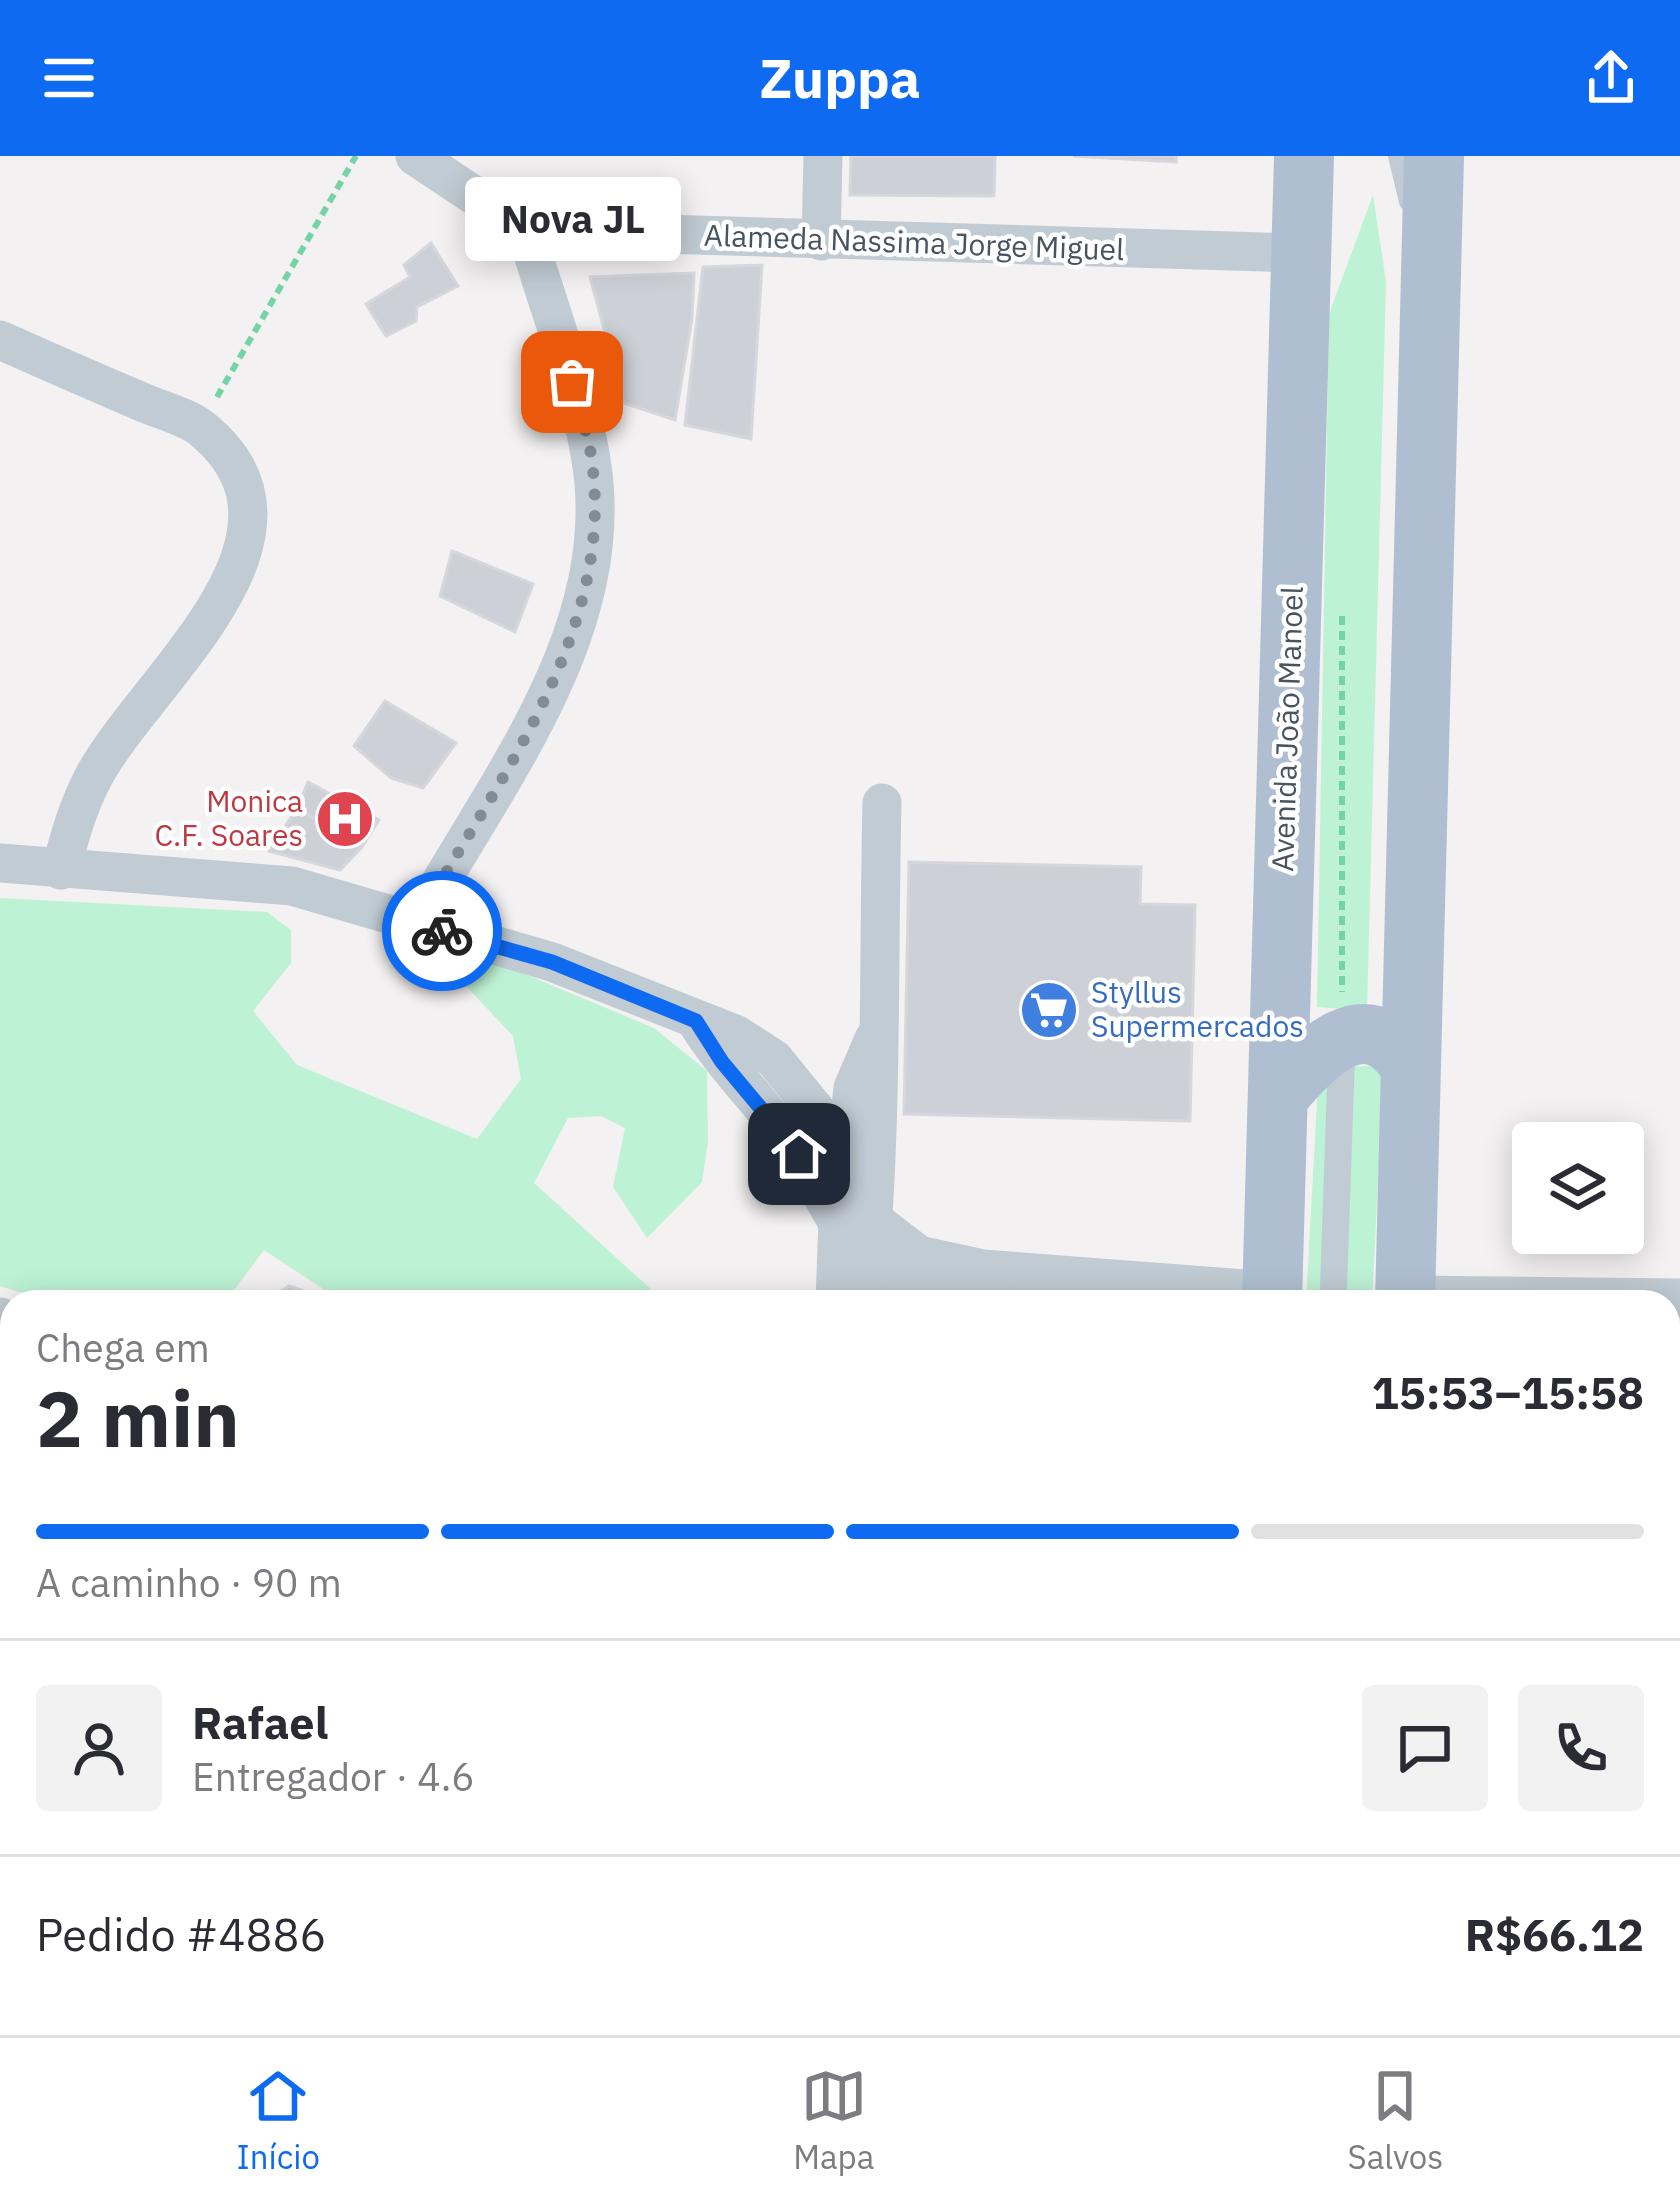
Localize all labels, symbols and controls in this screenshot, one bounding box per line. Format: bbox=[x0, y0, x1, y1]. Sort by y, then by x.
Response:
text: Zuppa bbox=[759, 43, 921, 113]
icon: menu bbox=[36, 45, 102, 111]
icon: share bbox=[1578, 45, 1644, 111]
callout: Nova JL bbox=[464, 178, 680, 262]
text: Nova JL bbox=[501, 193, 645, 244]
street label: Alameda Nassima Jorge Miguel bbox=[703, 215, 1125, 268]
pin bbox=[521, 331, 623, 433]
icon: bag bbox=[539, 349, 605, 415]
street label: Avenida João Manoel bbox=[1262, 586, 1311, 872]
place label: Monica C.F. Soares bbox=[154, 781, 303, 854]
hospital icon: Monica C.F. Soares bbox=[314, 788, 376, 850]
courier bbox=[382, 871, 502, 991]
icon: bike bbox=[409, 898, 475, 964]
place label: Styllus Supermercados bbox=[1091, 972, 1304, 1045]
supermarket icon: Styllus Supermercados bbox=[1018, 979, 1080, 1041]
pin bbox=[748, 1103, 850, 1205]
icon: home bbox=[766, 1121, 832, 1187]
map controls bbox=[1512, 1122, 1644, 1254]
button: layers bbox=[1512, 1122, 1644, 1254]
text: Chega em bbox=[36, 1322, 210, 1373]
text: 15:53–15:58 bbox=[1372, 1363, 1644, 1421]
text: 2 min bbox=[36, 1367, 240, 1468]
text: A caminho · 90 m bbox=[36, 1557, 342, 1608]
button: person bbox=[36, 1685, 162, 1811]
button: chat bbox=[1362, 1685, 1488, 1811]
button: phone bbox=[1518, 1685, 1644, 1811]
text: Rafael bbox=[192, 1693, 328, 1751]
text: Entregador · 4.6 bbox=[192, 1751, 475, 1802]
text: Pedido #4886 bbox=[36, 1905, 326, 1963]
text: R$66.12 bbox=[1465, 1905, 1644, 1963]
tab: Início bbox=[237, 2063, 320, 2178]
tab: Mapa bbox=[793, 2063, 874, 2178]
tab: Salvos bbox=[1347, 2063, 1443, 2178]

